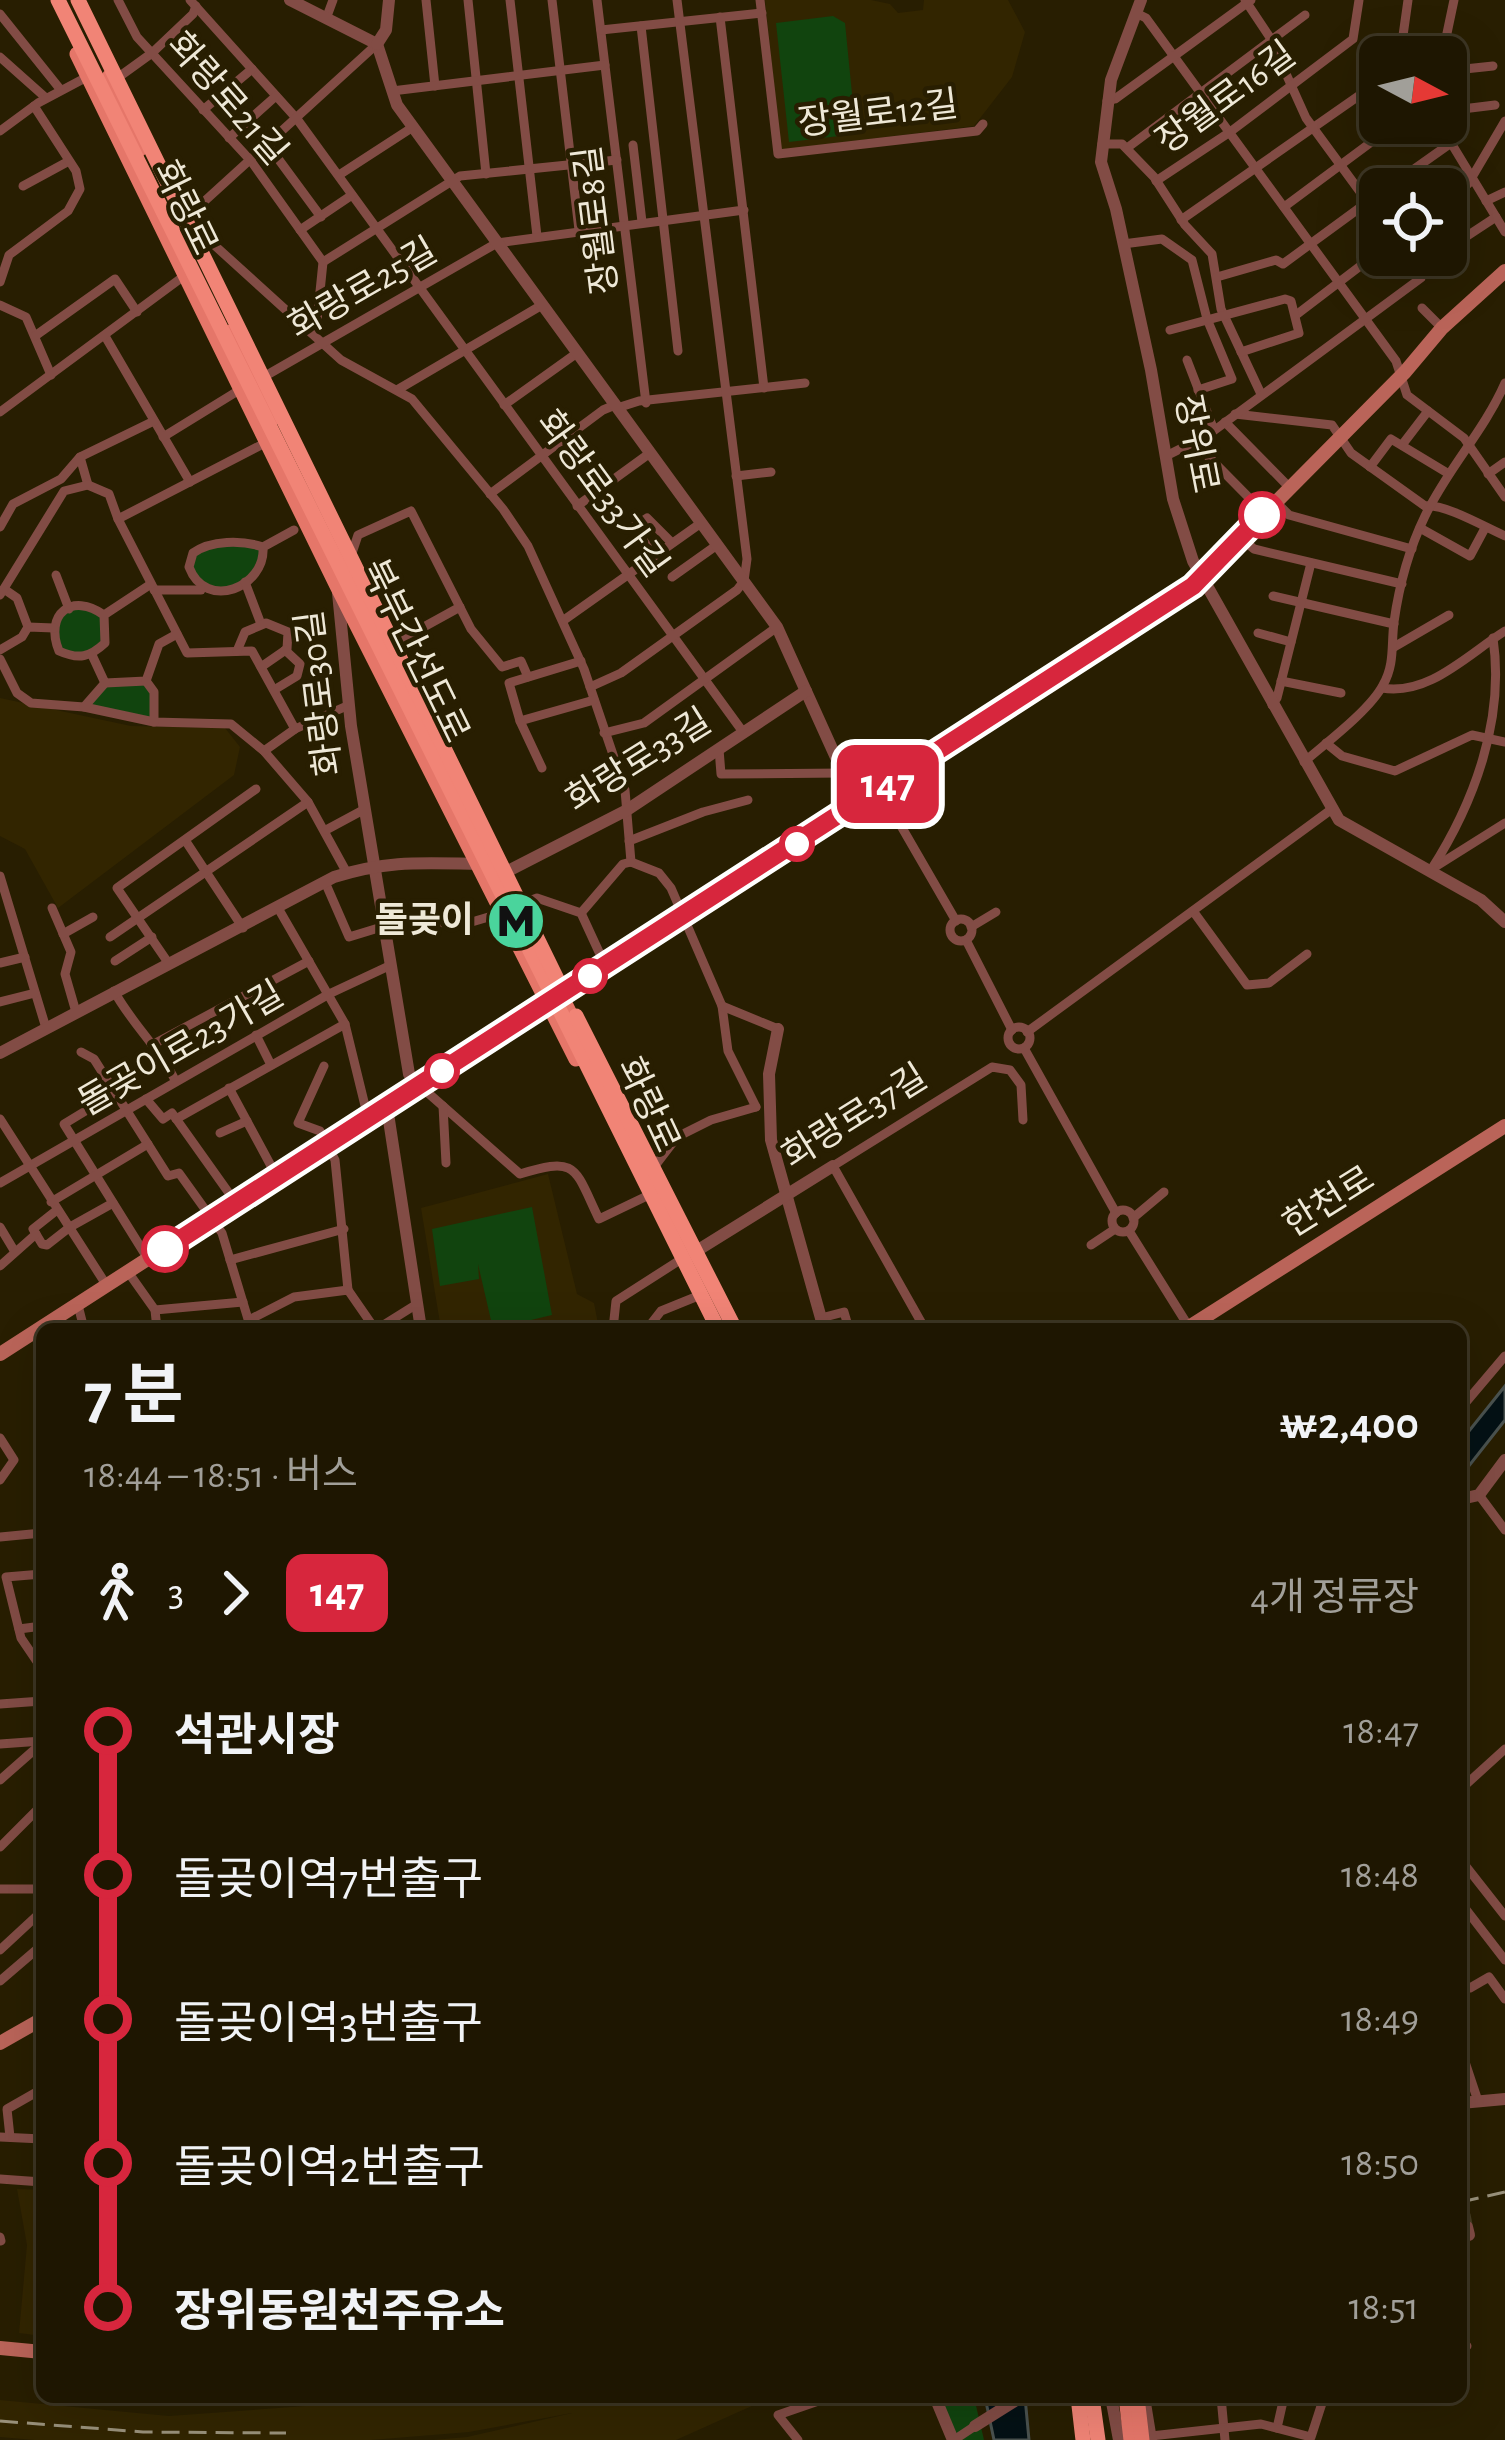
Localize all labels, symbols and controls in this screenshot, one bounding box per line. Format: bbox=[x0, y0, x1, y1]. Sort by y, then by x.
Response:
street label: 화랑로21길 bbox=[161, 26, 294, 172]
street label: 장월로16길 bbox=[1149, 35, 1302, 160]
north arrow bbox=[1359, 36, 1467, 144]
map controls bbox=[1359, 36, 1467, 276]
street label: 장월로12길 bbox=[796, 85, 960, 142]
street label: 장월로8길 bbox=[569, 144, 624, 297]
street label: 화랑로 bbox=[147, 155, 224, 261]
button: locate bbox=[1359, 168, 1467, 276]
street label: 화랑로25길 bbox=[283, 232, 443, 346]
street label: 장위로 bbox=[1169, 392, 1224, 496]
street label: 화랑로33가길 bbox=[530, 404, 675, 584]
unlabelled marker bbox=[1240, 493, 1284, 537]
street label: 북부간선도로 bbox=[355, 553, 476, 748]
street label: 화랑로30길 bbox=[291, 608, 348, 778]
street label: 화랑로33길 bbox=[560, 702, 717, 819]
line badge: 147 bbox=[819, 745, 957, 823]
text: 147 bbox=[861, 763, 915, 805]
unlabelled marker bbox=[781, 828, 813, 860]
metro station icon: 돌곶이 bbox=[485, 890, 547, 952]
place label: 돌곶이 bbox=[375, 901, 474, 939]
unlabelled marker bbox=[574, 960, 606, 992]
street label: 돌곶이로23가길 bbox=[72, 975, 290, 1122]
street label: 화랑로 bbox=[611, 1052, 686, 1158]
unlabelled marker bbox=[426, 1055, 458, 1087]
street label: 화랑로37길 bbox=[776, 1058, 933, 1175]
street label: 한천로 bbox=[1277, 1160, 1381, 1244]
unlabelled marker bbox=[143, 1227, 187, 1271]
text: 7 분 bbox=[84, 1364, 183, 1430]
text: ₩2,400 bbox=[1279, 1402, 1419, 1447]
text: 18:44 – 18:51 · 버스 bbox=[84, 1456, 358, 1495]
icon: walk bbox=[84, 1560, 150, 1626]
icon: forward bbox=[202, 1560, 268, 1626]
text: 147 bbox=[310, 1572, 364, 1614]
text: 3 bbox=[168, 1574, 184, 1613]
text: 4개 정류장 bbox=[1250, 1579, 1419, 1618]
text: 18:47 bbox=[1343, 1712, 1419, 1751]
text: 석관시장 bbox=[174, 1714, 340, 1759]
text: 18:48 bbox=[1341, 1856, 1419, 1895]
text: 돌곶이역7번출구 bbox=[174, 1858, 483, 1903]
text: 18:49 bbox=[1341, 2000, 1419, 2039]
text: 돌곶이역3번출구 bbox=[174, 2002, 482, 2047]
text: 18:50 bbox=[1341, 2144, 1419, 2183]
text: 돌곶이역2번출구 bbox=[174, 2146, 484, 2191]
text: 18:51 bbox=[1348, 2288, 1419, 2327]
text: 장위동원천주유소 bbox=[174, 2290, 505, 2335]

